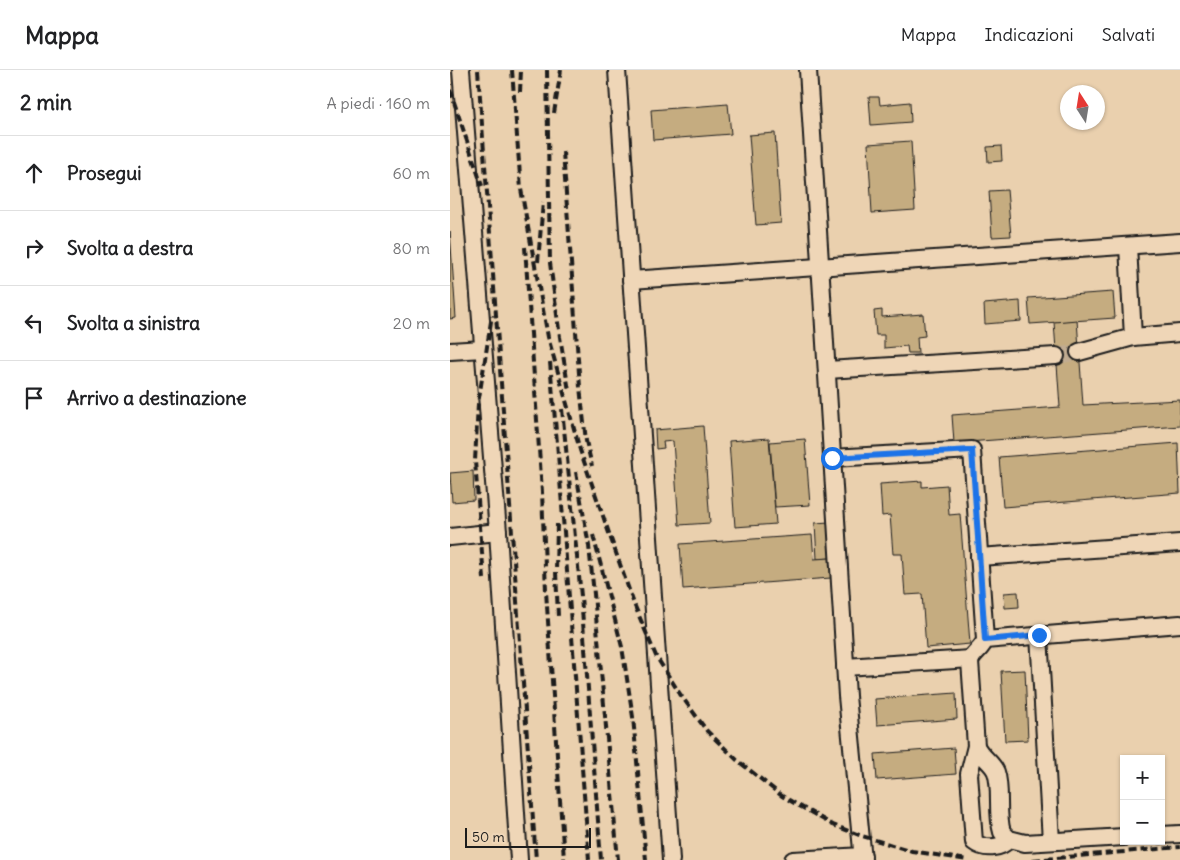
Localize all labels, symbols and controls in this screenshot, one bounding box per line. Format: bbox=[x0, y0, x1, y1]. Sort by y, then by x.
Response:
text: Mappa bbox=[25, 20, 99, 50]
text: Mappa bbox=[901, 23, 956, 46]
text: Indicazioni bbox=[984, 23, 1074, 46]
text: Salvati bbox=[1102, 23, 1155, 46]
north arrow bbox=[1060, 85, 1105, 130]
text: 2 min bbox=[20, 89, 72, 116]
text: A piedi · 160 m bbox=[326, 93, 430, 113]
icon: ahead bbox=[20, 159, 48, 187]
text: Prosegui bbox=[67, 161, 142, 185]
text: 60 m bbox=[392, 163, 430, 183]
icon: right bbox=[20, 234, 48, 262]
text: Svolta a destra bbox=[67, 236, 193, 260]
text: 80 m bbox=[392, 238, 430, 258]
icon: left bbox=[20, 309, 48, 337]
text: Svolta a sinistra bbox=[67, 311, 200, 335]
text: 20 m bbox=[393, 313, 430, 333]
icon: arrive bbox=[20, 384, 48, 412]
text: Arrivo a destinazione bbox=[67, 386, 246, 410]
route start bbox=[821, 447, 844, 470]
route end bbox=[1028, 624, 1051, 647]
map controls bbox=[1120, 755, 1165, 845]
button: + bbox=[1120, 755, 1165, 800]
button: − bbox=[1120, 800, 1165, 845]
scale bar bbox=[465, 825, 591, 848]
text: 50 m bbox=[472, 828, 505, 846]

